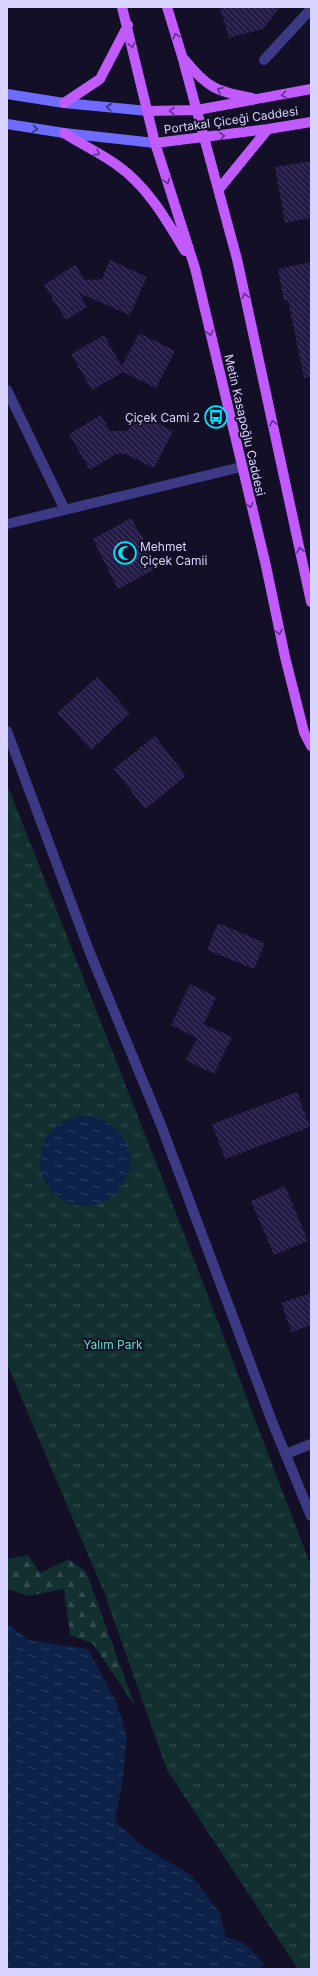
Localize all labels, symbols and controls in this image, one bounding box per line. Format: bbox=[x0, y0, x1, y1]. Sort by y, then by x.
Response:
one-way arrow bbox=[172, 32, 181, 39]
one-way arrow bbox=[128, 41, 136, 48]
one-way arrow bbox=[217, 87, 224, 95]
one-way arrow bbox=[281, 90, 288, 98]
one-way arrow bbox=[106, 103, 112, 112]
street label: Portakal Çiceği Caddesi bbox=[163, 103, 299, 137]
one-way arrow bbox=[169, 107, 175, 115]
one-way arrow bbox=[32, 124, 39, 133]
one-way arrow bbox=[218, 132, 225, 141]
one-way arrow bbox=[93, 149, 100, 156]
one-way arrow bbox=[162, 177, 171, 184]
one-way arrow bbox=[241, 293, 249, 299]
one-way arrow bbox=[205, 330, 213, 336]
street label: Metin Kasapoğlu Caddesi bbox=[221, 353, 269, 497]
bus stop icon: Çiçek Cami 2 bbox=[203, 404, 229, 430]
place label: Çiçek Cami 2 bbox=[125, 410, 200, 425]
one-way arrow bbox=[269, 420, 277, 426]
one-way arrow bbox=[246, 502, 254, 508]
place label: Mehmet Çiçek Camii bbox=[140, 539, 207, 568]
mosque icon: Mehmet Çiçek Camii bbox=[112, 540, 138, 566]
one-way arrow bbox=[296, 547, 304, 553]
one-way arrow bbox=[274, 629, 282, 635]
park label: Yalım Park bbox=[83, 1337, 143, 1352]

